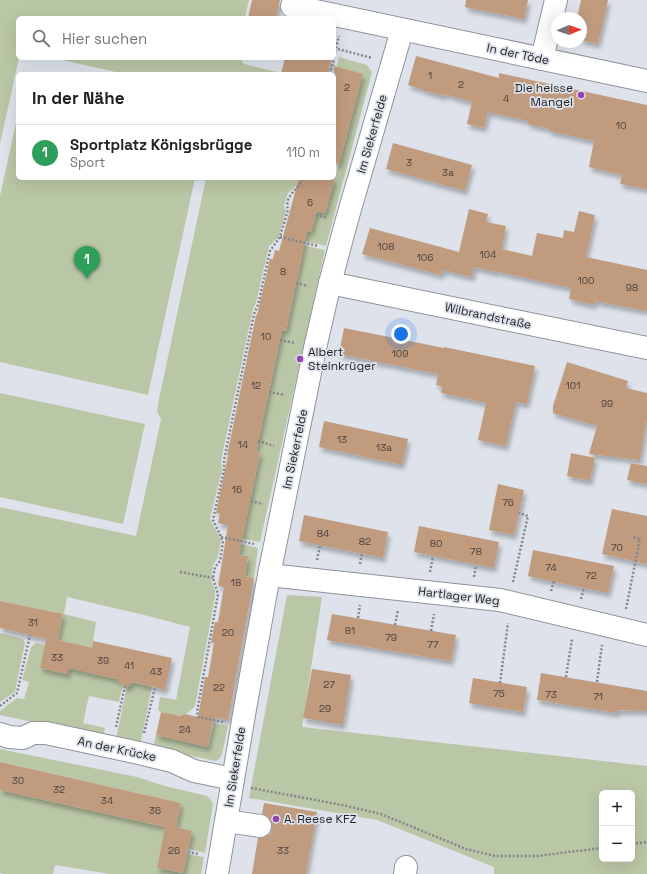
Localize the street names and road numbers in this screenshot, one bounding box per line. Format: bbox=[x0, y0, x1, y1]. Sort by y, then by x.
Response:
street label: In der Töde bbox=[485, 40, 551, 68]
street label: Im Siekerfelde bbox=[353, 93, 391, 175]
street label: Wilbrandstraße bbox=[443, 299, 533, 333]
street label: Im Siekerfelde bbox=[279, 408, 311, 490]
street label: Hartlager Weg bbox=[417, 583, 501, 609]
street label: Im Siekerfelde bbox=[221, 726, 249, 808]
street label: An der Krücke bbox=[76, 733, 158, 765]

